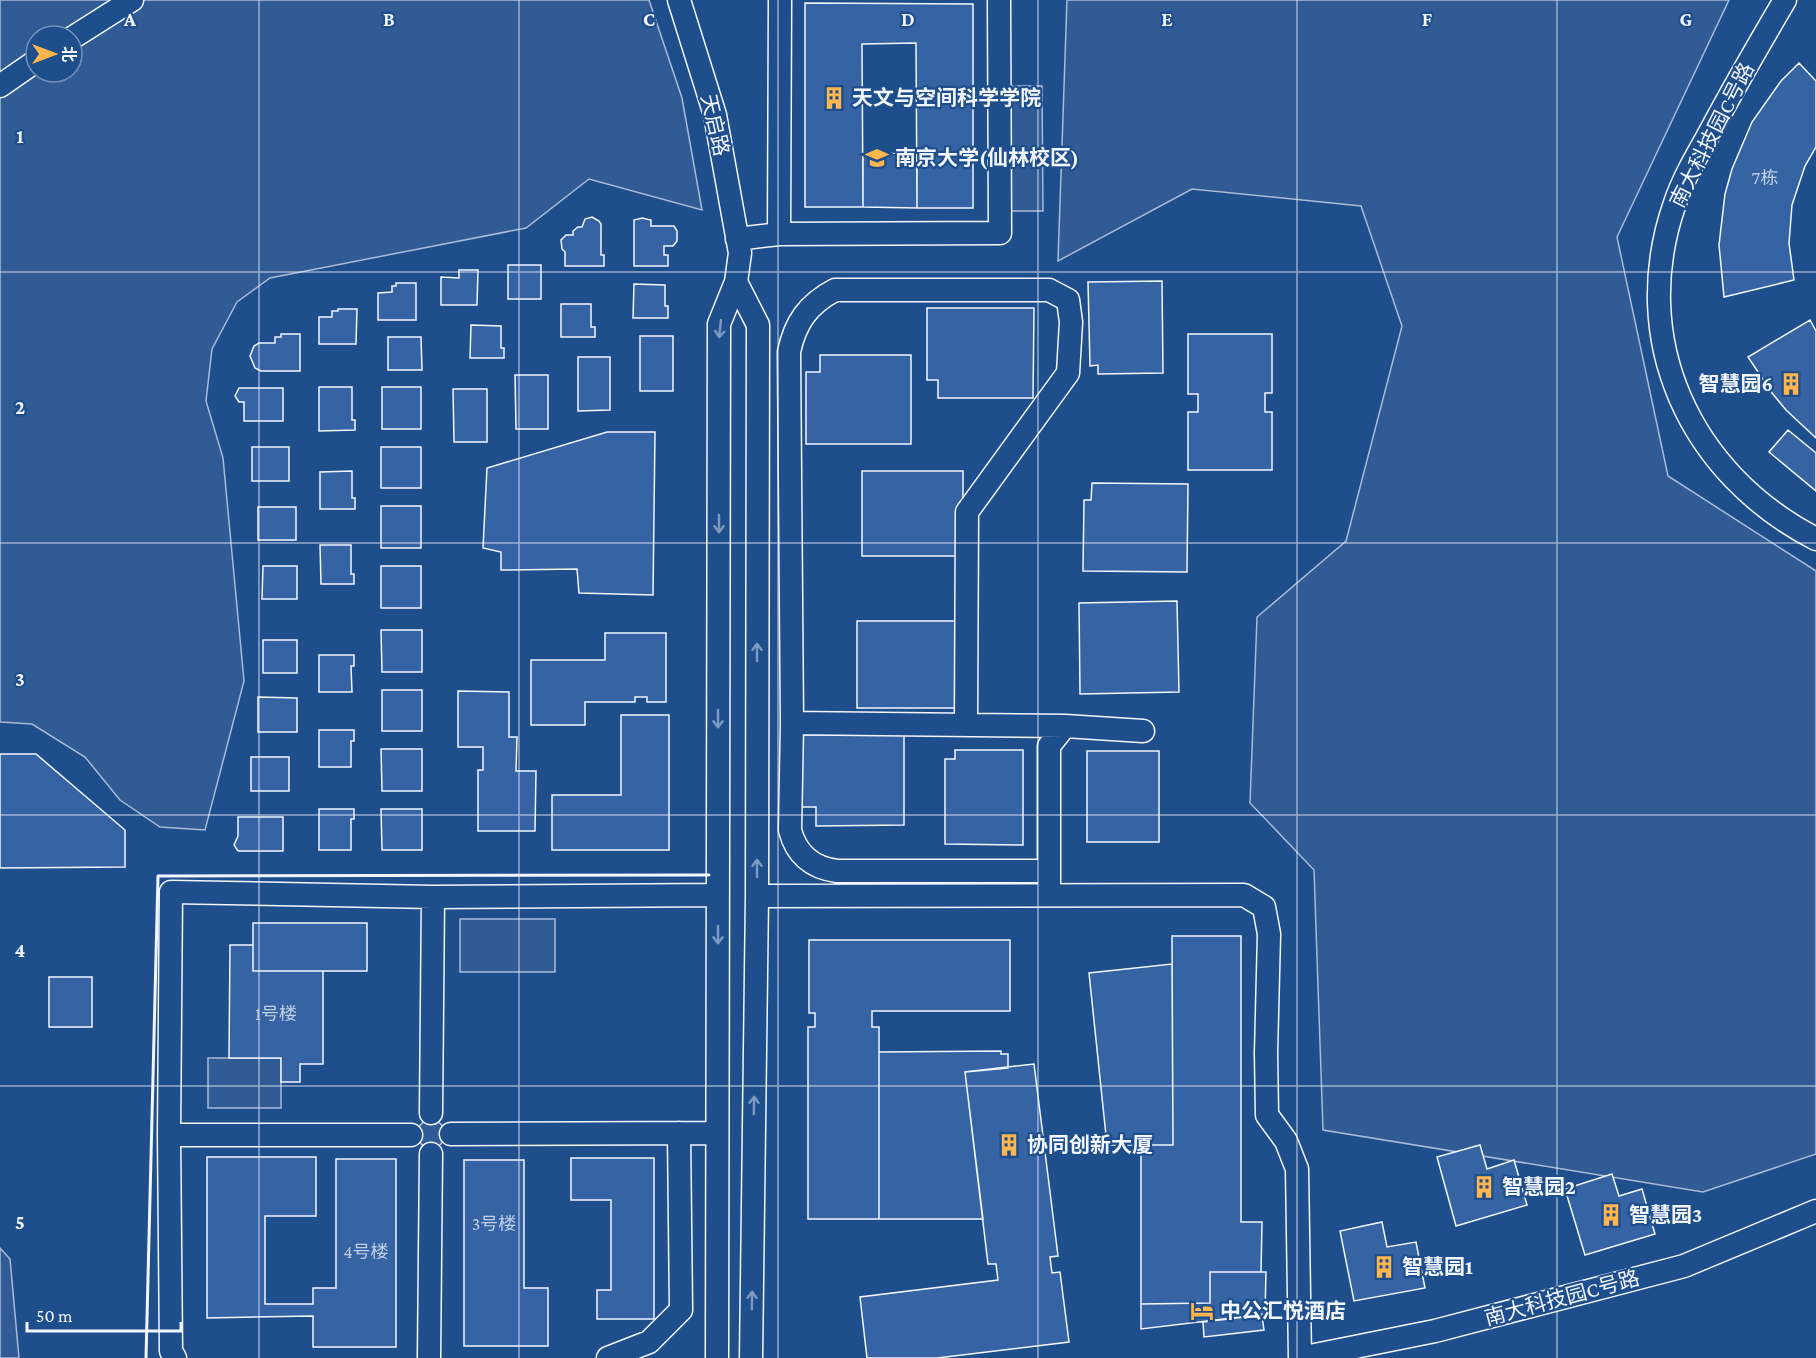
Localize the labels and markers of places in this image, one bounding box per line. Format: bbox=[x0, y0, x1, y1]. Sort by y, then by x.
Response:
building icon: 天文与空间科学学院 bbox=[821, 85, 847, 111]
place label: 天文与空间科学学院 bbox=[852, 86, 1041, 110]
school or university icon: 南京大学(仙林校区) bbox=[864, 145, 890, 171]
place label: 南京大学(仙林校区) bbox=[895, 146, 1079, 170]
building icon: 智慧园6 bbox=[1778, 371, 1804, 397]
place label: 智慧园6 bbox=[1699, 372, 1773, 396]
building icon: 协同创新大厦 bbox=[996, 1132, 1022, 1158]
place label: 协同创新大厦 bbox=[1027, 1133, 1153, 1157]
building icon: 智慧园2 bbox=[1471, 1174, 1497, 1200]
place label: 智慧园2 bbox=[1502, 1175, 1576, 1199]
building icon: 智慧园3 bbox=[1598, 1202, 1624, 1228]
place label: 智慧园3 bbox=[1629, 1203, 1702, 1227]
building icon: 智慧园1 bbox=[1371, 1254, 1397, 1280]
place label: 智慧园1 bbox=[1402, 1255, 1473, 1279]
hotel icon: 中公汇悦酒店 bbox=[1189, 1298, 1215, 1324]
place label: 中公汇悦酒店 bbox=[1220, 1299, 1346, 1323]

